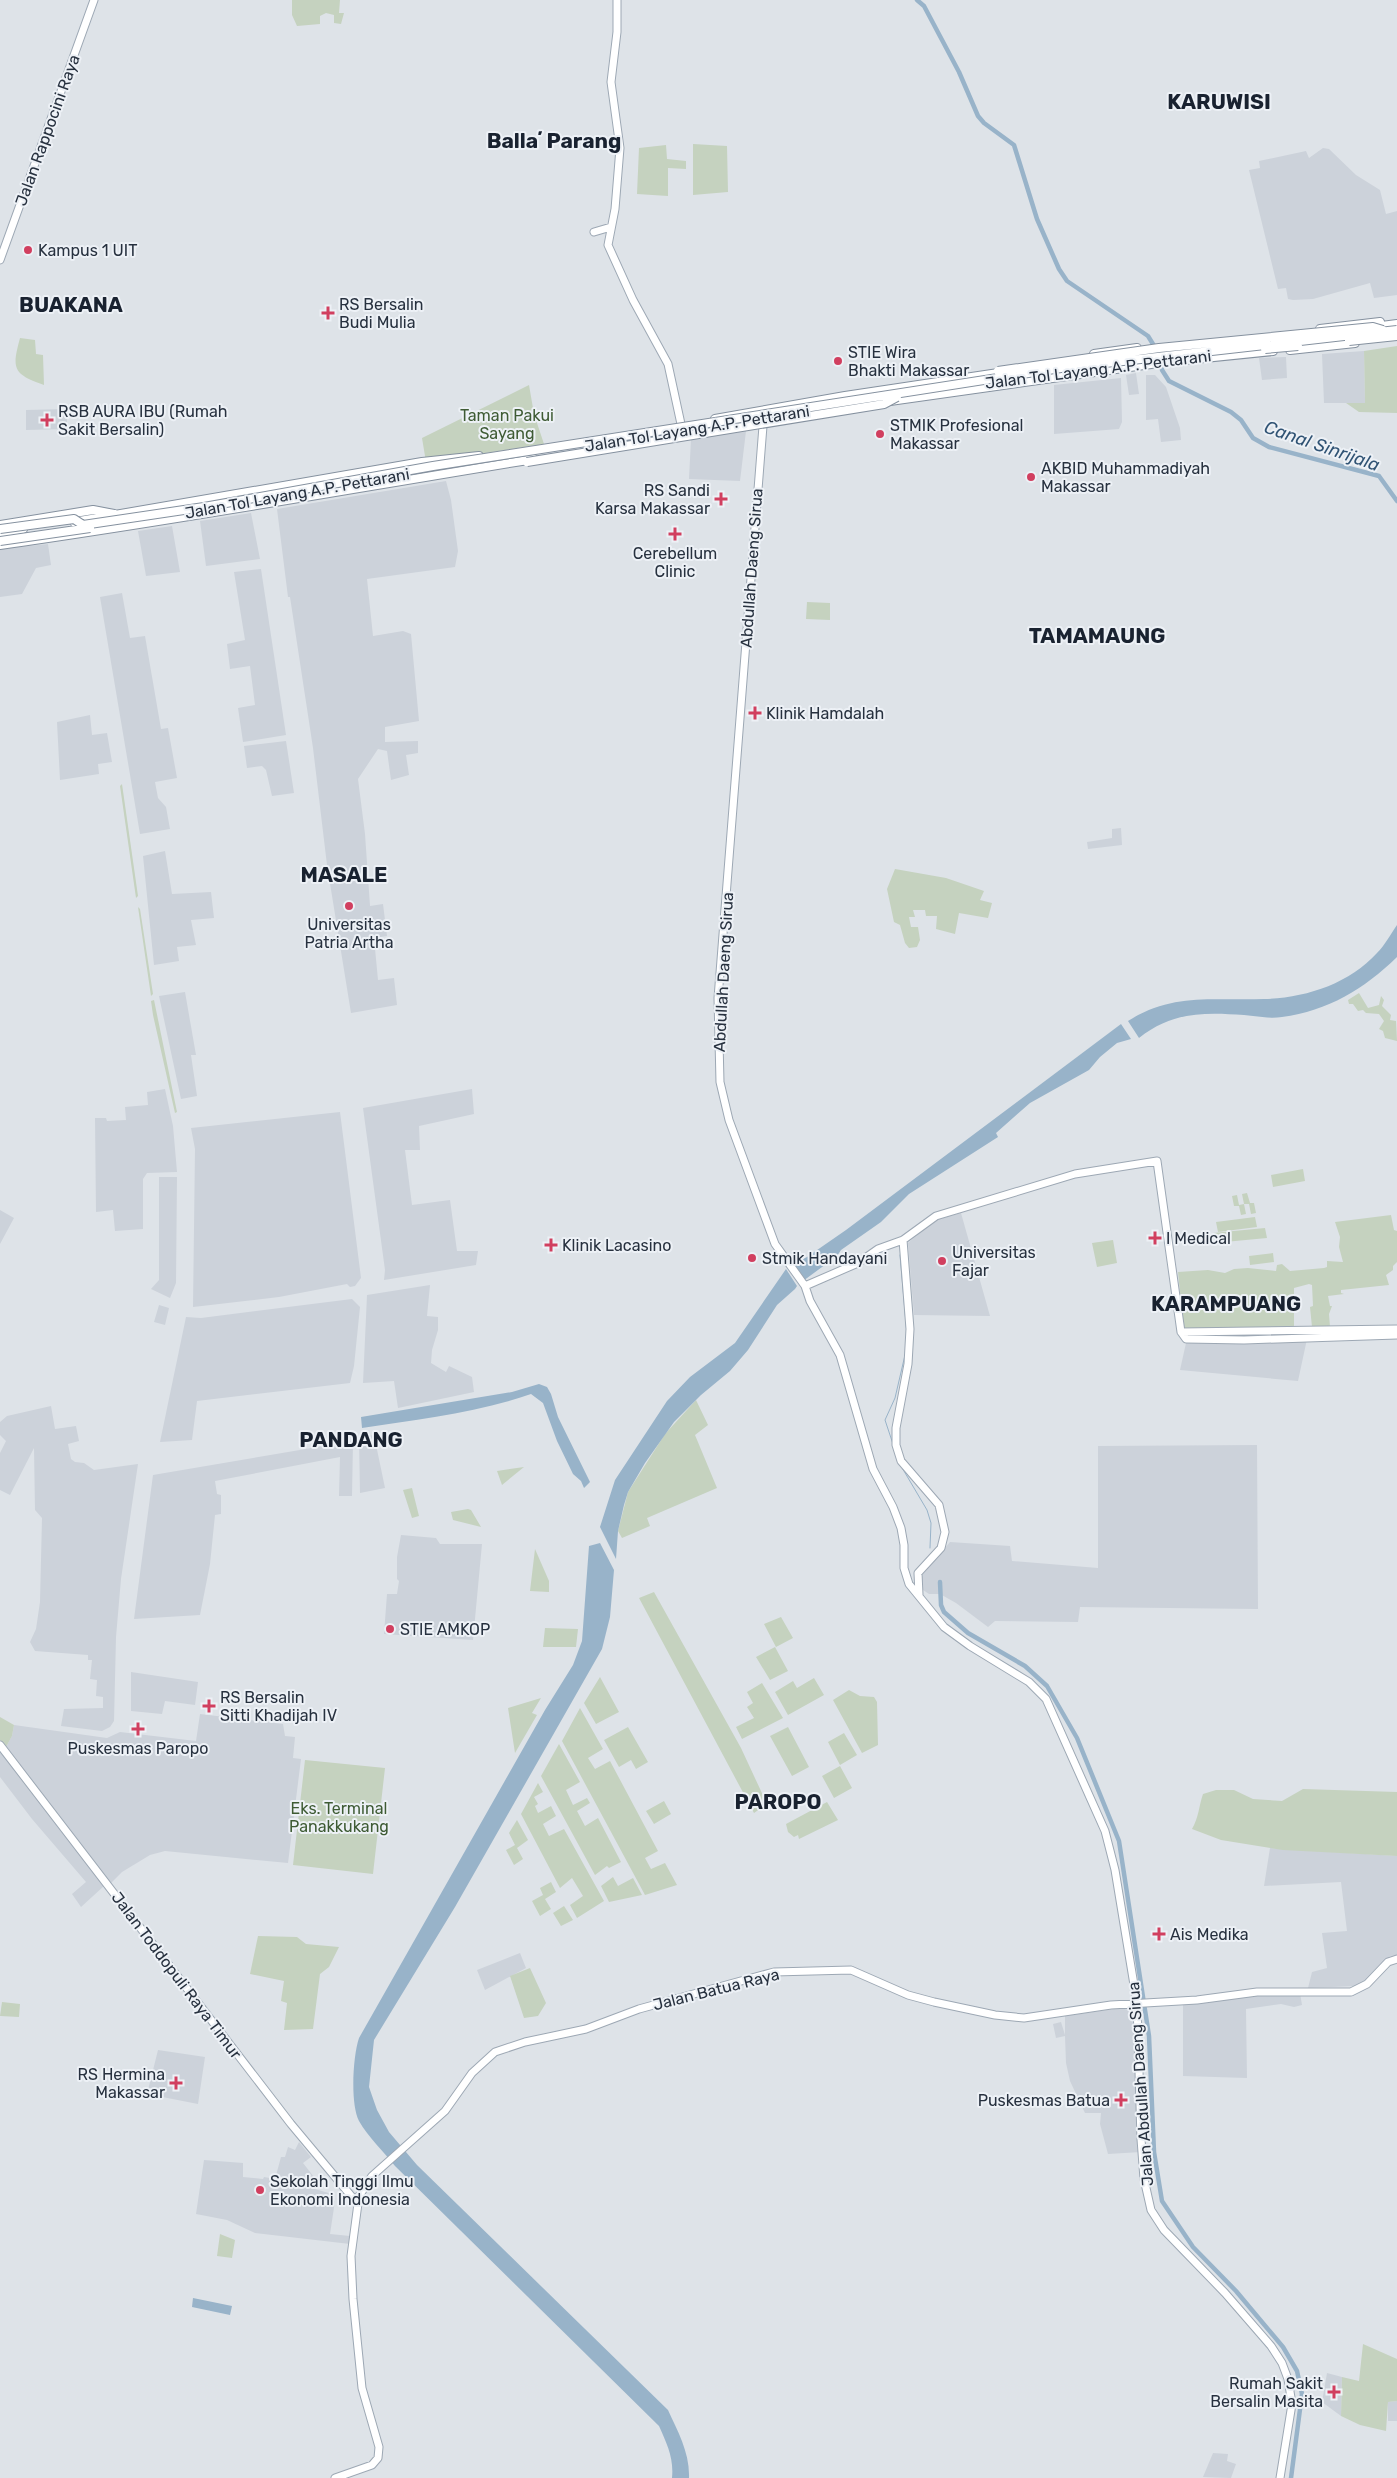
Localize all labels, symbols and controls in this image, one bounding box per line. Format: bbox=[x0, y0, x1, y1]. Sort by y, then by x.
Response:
street label: Jalan Rappocini Raya bbox=[11, 52, 84, 208]
district label: KARUWISI bbox=[1167, 89, 1271, 114]
district label: Ballaʼ Parang bbox=[487, 128, 621, 153]
place label: Kampus 1 UIT bbox=[38, 241, 137, 260]
marker: Kampus 1 UIT bbox=[22, 244, 34, 256]
district label: BUAKANA bbox=[19, 292, 123, 317]
place label: RS Bersalin Budi Mulia bbox=[339, 295, 424, 332]
marker: RS Bersalin Budi Mulia bbox=[321, 306, 335, 320]
place label: STIE Wira Bhakti Makassar bbox=[848, 343, 969, 380]
street label: Jalan Tol Layang A.P. Pettarani bbox=[984, 346, 1212, 393]
marker: STIE Wira Bhakti Makassar bbox=[832, 355, 844, 367]
street label: Jalan Tol Layang A.P. Pettarani bbox=[583, 401, 811, 456]
place label: RSB AURA IBU (Rumah Sakit Bersalin) bbox=[58, 402, 228, 439]
park label: Taman Pakui Sayang bbox=[460, 406, 554, 443]
marker: RSB AURA IBU (Rumah Sakit Bersalin) bbox=[40, 413, 54, 427]
place label: STMIK Profesional Makassar bbox=[890, 416, 1023, 453]
water label: Canal Sinrijala bbox=[1261, 416, 1383, 476]
marker: STMIK Profesional Makassar bbox=[874, 428, 886, 440]
place label: AKBID Muhammadiyah Makassar bbox=[1041, 459, 1210, 496]
street label: Jalan Tol Layang A.P. Pettarani bbox=[183, 464, 411, 523]
marker: AKBID Muhammadiyah Makassar bbox=[1025, 471, 1037, 483]
place label: RS Sandi Karsa Makassar bbox=[595, 481, 710, 518]
street label: Abdullah Daeng Sirua bbox=[736, 488, 767, 649]
marker: RS Sandi Karsa Makassar bbox=[714, 492, 728, 506]
marker: Cerebellum Clinic bbox=[668, 527, 682, 541]
place label: Cerebellum Clinic bbox=[633, 544, 717, 581]
district label: TAMAMAUNG bbox=[1029, 623, 1165, 648]
place label: Klinik Hamdalah bbox=[766, 704, 884, 723]
marker: Klinik Hamdalah bbox=[748, 706, 762, 720]
district label: MASALE bbox=[301, 862, 387, 887]
street label: Abdullah Daeng Sirua bbox=[710, 892, 737, 1052]
marker: Universitas Patria Artha bbox=[343, 900, 355, 912]
place label: Universitas Patria Artha bbox=[304, 915, 394, 952]
place label: I Medical bbox=[1166, 1229, 1231, 1248]
marker: I Medical bbox=[1148, 1231, 1162, 1245]
place label: Klinik Lacasino bbox=[562, 1236, 671, 1255]
marker: Klinik Lacasino bbox=[544, 1238, 558, 1252]
place label: Universitas Fajar bbox=[952, 1243, 1036, 1280]
place label: Stmik Handayani bbox=[762, 1249, 887, 1268]
marker: Stmik Handayani bbox=[746, 1252, 758, 1264]
marker: Universitas Fajar bbox=[936, 1255, 948, 1267]
district label: KARAMPUANG bbox=[1151, 1291, 1301, 1316]
district label: PANDANG bbox=[299, 1427, 403, 1452]
place label: STIE AMKOP bbox=[400, 1620, 490, 1639]
marker: STIE AMKOP bbox=[384, 1623, 396, 1635]
place label: RS Bersalin Sitti Khadijah IV bbox=[220, 1688, 337, 1725]
marker: RS Bersalin Sitti Khadijah IV bbox=[202, 1699, 216, 1713]
marker: Puskesmas Paropo bbox=[131, 1722, 145, 1736]
place label: Puskesmas Paropo bbox=[68, 1739, 208, 1758]
district label: PAROPO bbox=[735, 1789, 821, 1814]
park label: Eks. Terminal Panakkukang bbox=[289, 1799, 389, 1836]
street label: Jalan Toddopuli Raya Timur bbox=[108, 1888, 246, 2062]
place label: Ais Medika bbox=[1170, 1925, 1249, 1944]
marker: Ais Medika bbox=[1152, 1927, 1166, 1941]
street label: Jalan Batua Raya bbox=[651, 1965, 781, 2014]
street label: Jalan Abdullah Daeng Sirua bbox=[1124, 1981, 1157, 2187]
place label: RS Hermina Makassar bbox=[78, 2065, 165, 2102]
marker: RS Hermina Makassar bbox=[169, 2076, 183, 2090]
place label: Puskesmas Batua bbox=[978, 2091, 1110, 2110]
marker: Puskesmas Batua bbox=[1114, 2093, 1128, 2107]
place label: Sekolah Tinggi Ilmu Ekonomi Indonesia bbox=[270, 2172, 414, 2209]
marker: Sekolah Tinggi Ilmu Ekonomi Indonesia bbox=[254, 2184, 266, 2196]
place label: Rumah Sakit Bersalin Masita bbox=[1210, 2374, 1323, 2411]
marker: Rumah Sakit Bersalin Masita bbox=[1327, 2385, 1341, 2399]

